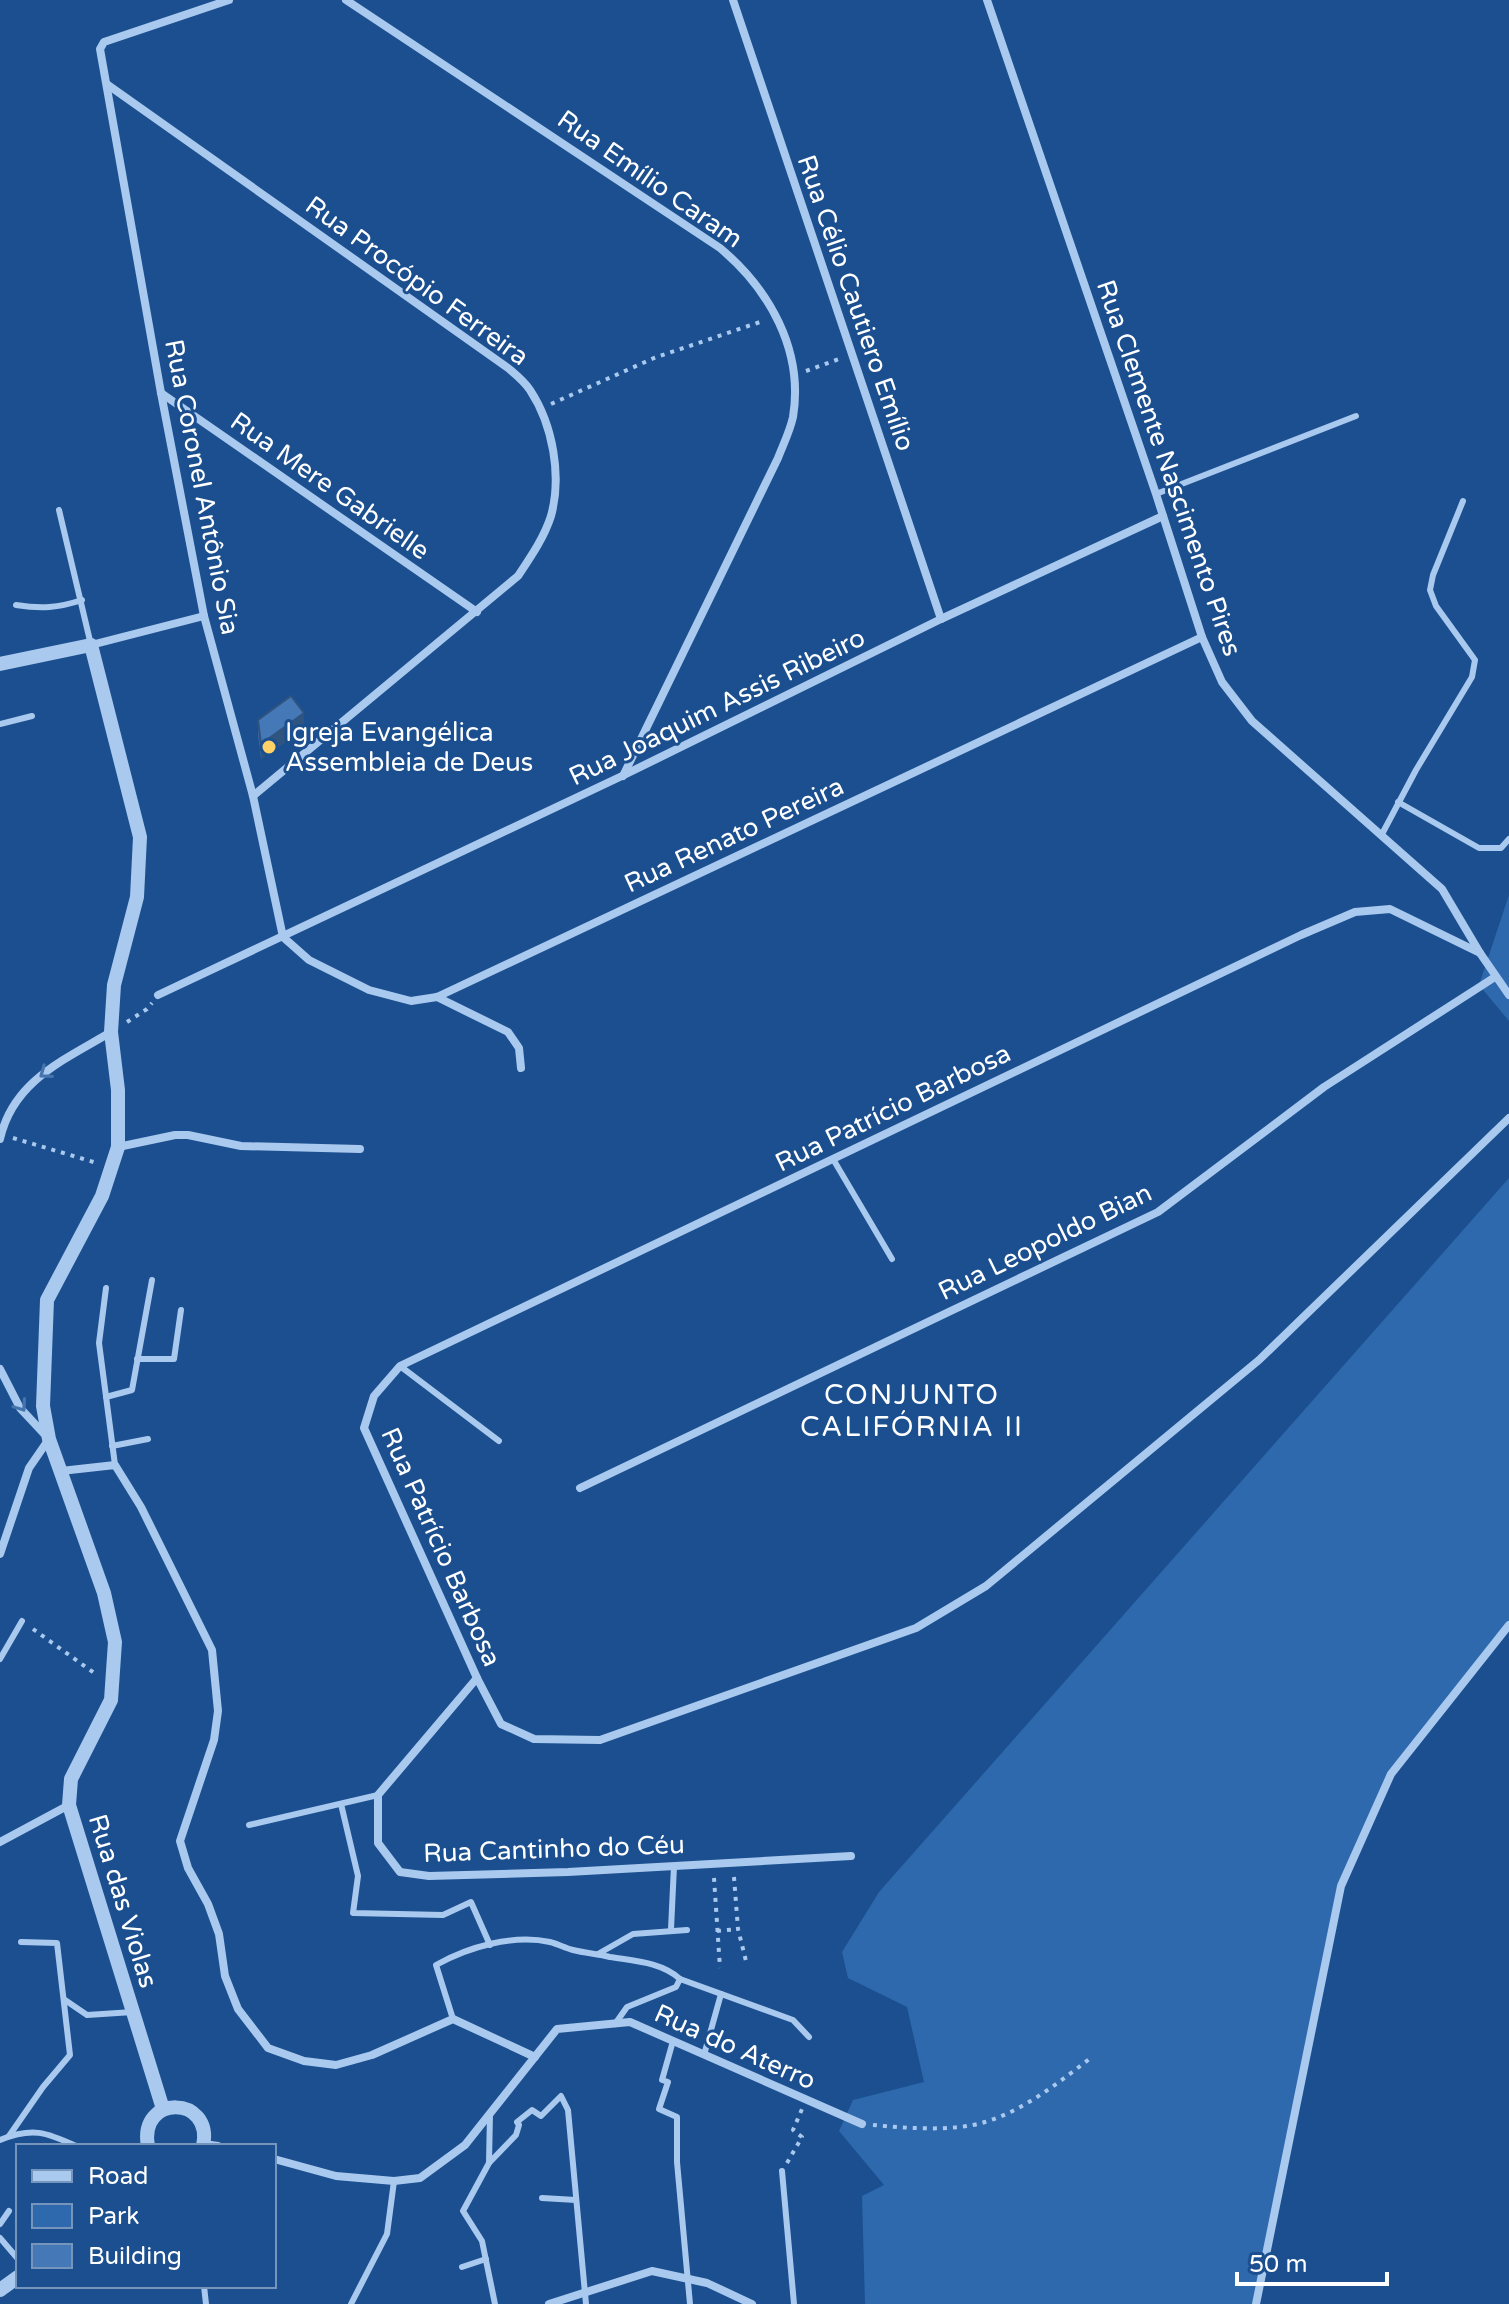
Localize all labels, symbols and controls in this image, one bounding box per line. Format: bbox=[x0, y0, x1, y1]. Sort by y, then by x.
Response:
street label: Rua Emílio Caram bbox=[551, 103, 749, 255]
street label: Rua Célio Cautiero Emílio bbox=[791, 151, 921, 455]
street label: Rua Procópio Ferreira bbox=[299, 190, 535, 372]
street label: Rua Clemente Nascimento Pires bbox=[1090, 276, 1248, 660]
street label: Rua Coronel Antônio Sia bbox=[158, 337, 246, 637]
street label: Rua Mere Gabrielle bbox=[225, 406, 435, 566]
street label: Rua Joaquim Assis Ribeiro bbox=[564, 622, 870, 792]
place label: Igreja Evangélica Assembleia de Deus bbox=[285, 717, 533, 778]
marker: Igreja Evangélica Assembleia de Deus bbox=[260, 738, 278, 756]
street label: Rua Renato Pereira bbox=[619, 771, 849, 899]
street label: Rua Patrício Barbosa bbox=[770, 1038, 1016, 1178]
one-way arrow bbox=[39, 1063, 54, 1078]
street label: Rua Leopoldo Bian bbox=[933, 1177, 1157, 1307]
district label: CONJUNTO CALIFÓRNIA II bbox=[800, 1378, 1024, 1444]
one-way arrow bbox=[12, 1397, 27, 1412]
street label: Rua Patrício Barbosa bbox=[374, 1423, 508, 1671]
street label: Rua das Violas bbox=[82, 1811, 164, 1991]
street label: Rua Cantinho do Céu bbox=[423, 1829, 685, 1869]
street label: Rua do Aterro bbox=[650, 1998, 820, 2096]
legend bbox=[16, 2144, 276, 2288]
text: Road bbox=[88, 2162, 148, 2191]
text: Park bbox=[88, 2202, 139, 2231]
scale bar bbox=[1237, 2236, 1387, 2286]
text: Building bbox=[88, 2242, 182, 2271]
text: 50 m bbox=[1249, 2250, 1307, 2279]

